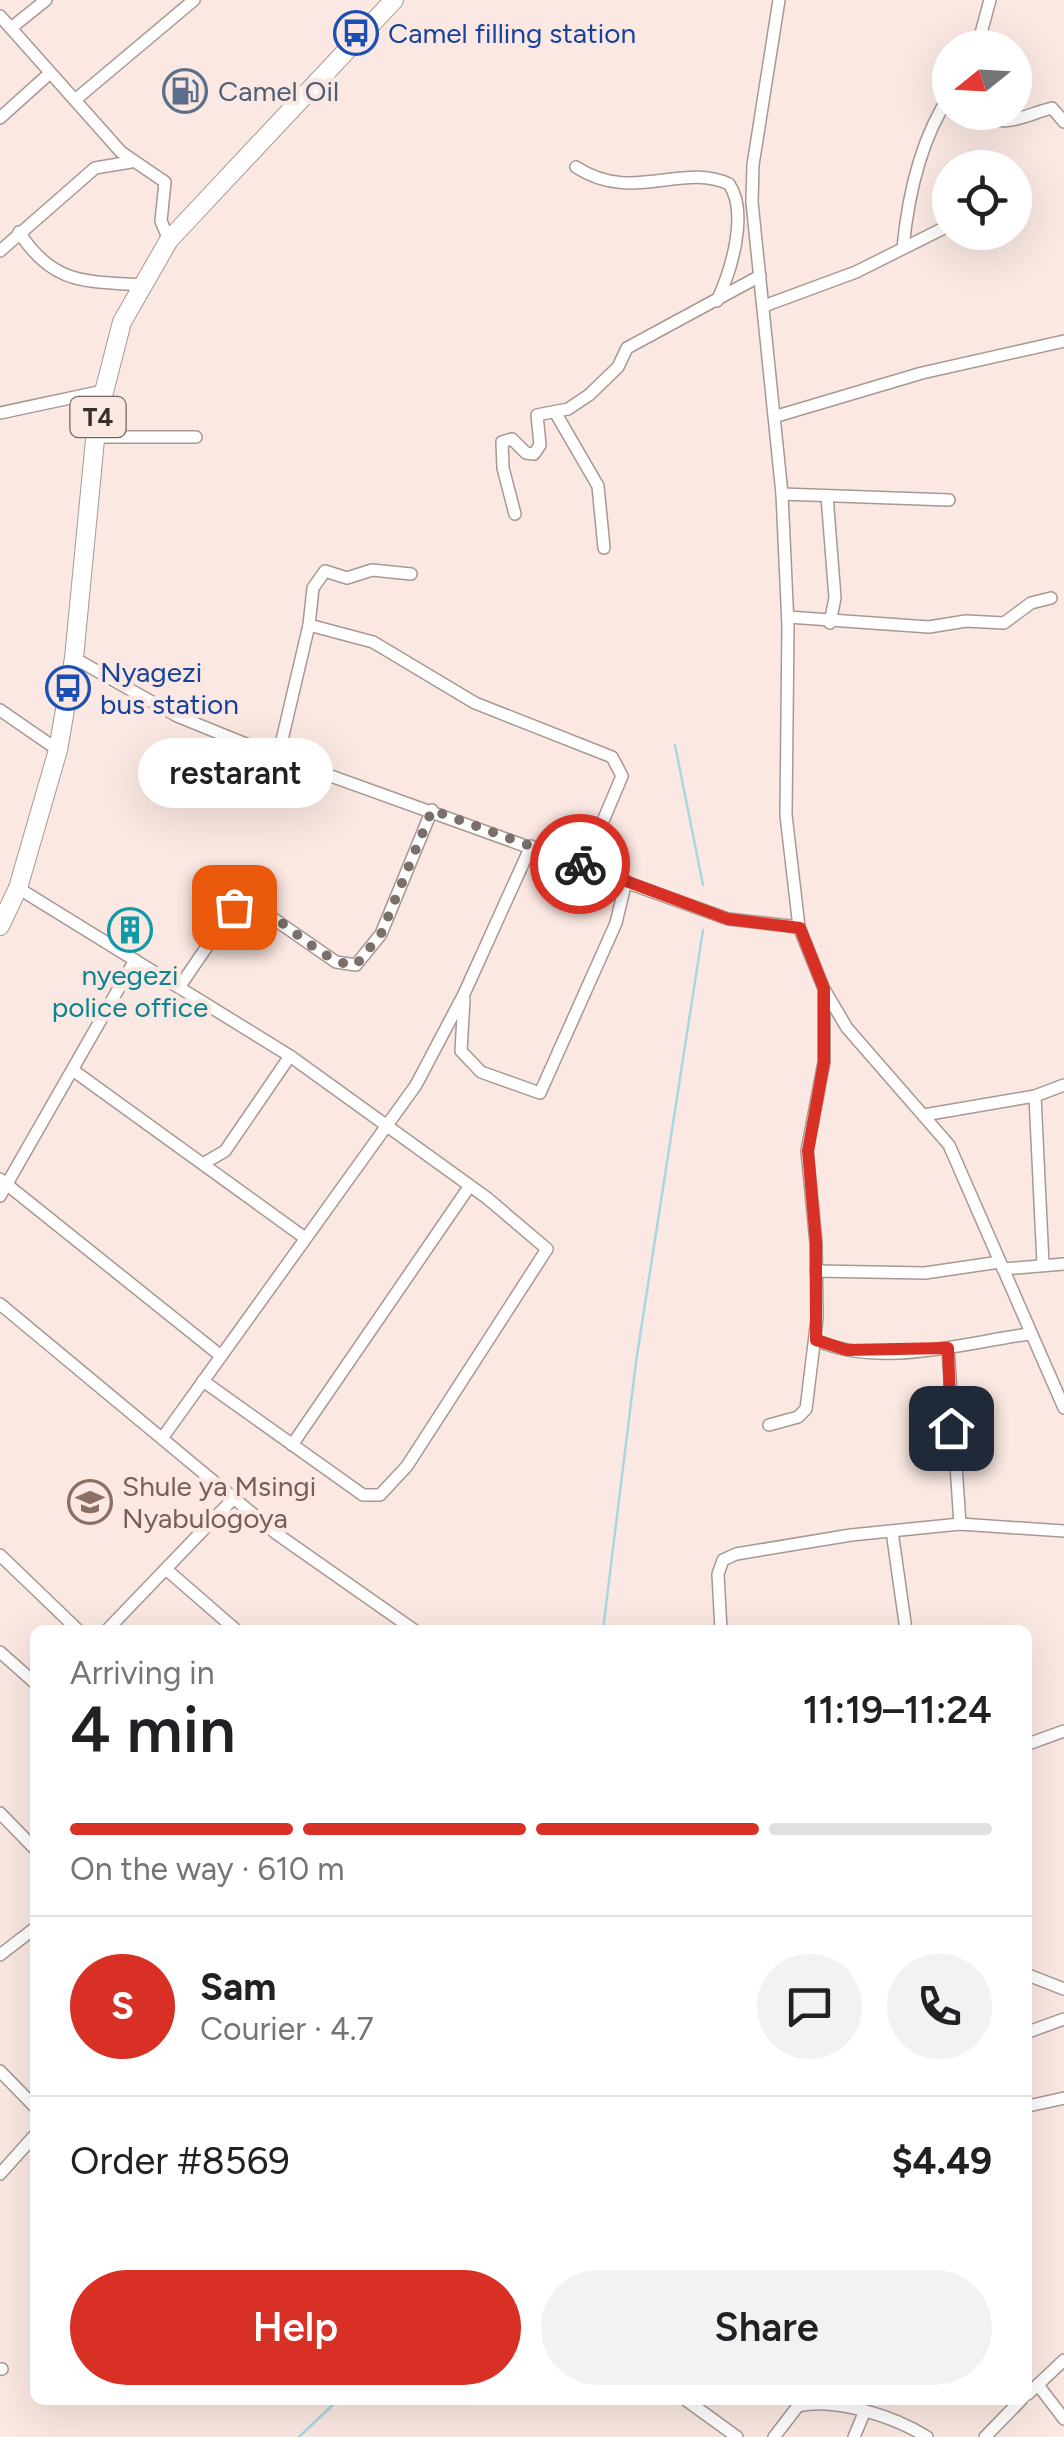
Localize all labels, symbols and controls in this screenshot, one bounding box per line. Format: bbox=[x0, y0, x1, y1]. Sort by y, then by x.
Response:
bus stop icon: Camel filling station bbox=[333, 10, 379, 56]
place label: Camel filling station bbox=[388, 16, 636, 50]
north arrow bbox=[932, 30, 1032, 130]
map controls bbox=[932, 30, 1032, 250]
fuel station icon: Camel Oil bbox=[162, 68, 208, 114]
place label: Camel Oil bbox=[218, 74, 339, 108]
button: locate bbox=[932, 150, 1032, 250]
road number: T4 bbox=[70, 397, 126, 437]
place label: Nyagezi bus station bbox=[100, 655, 239, 721]
bus stop icon: Nyagezi bus station bbox=[45, 665, 91, 711]
callout: restarant bbox=[136, 737, 332, 807]
text: restarant bbox=[169, 754, 302, 792]
courier bbox=[530, 814, 630, 914]
icon: bike bbox=[553, 837, 608, 892]
pin bbox=[192, 865, 277, 950]
icon: bag bbox=[207, 880, 262, 935]
building icon: nyegezi police office bbox=[107, 907, 153, 953]
place label: nyegezi police office bbox=[52, 958, 208, 1024]
pin bbox=[909, 1386, 994, 1471]
icon: home bbox=[924, 1401, 979, 1456]
place label: Shule ya Msingi Nyabulogoya bbox=[122, 1469, 316, 1535]
school or university icon: Shule ya Msingi Nyabulogoya bbox=[67, 1479, 113, 1525]
text: Arriving in bbox=[70, 1654, 215, 1692]
text: 11:19–11:24 bbox=[803, 1687, 992, 1733]
text: 4 min bbox=[70, 1690, 236, 1768]
text: On the way · 610 m bbox=[70, 1850, 344, 1888]
button: chat bbox=[757, 1954, 862, 2059]
button: phone bbox=[887, 1954, 992, 2059]
text: Sam bbox=[200, 1964, 276, 2010]
text: S bbox=[111, 1983, 134, 2029]
text: Courier · 4.7 bbox=[200, 2010, 374, 2048]
text: Order #8569 bbox=[70, 2138, 290, 2184]
text: $4.49 bbox=[891, 2138, 992, 2184]
button: Help bbox=[70, 2270, 521, 2385]
button: Share bbox=[541, 2270, 992, 2385]

